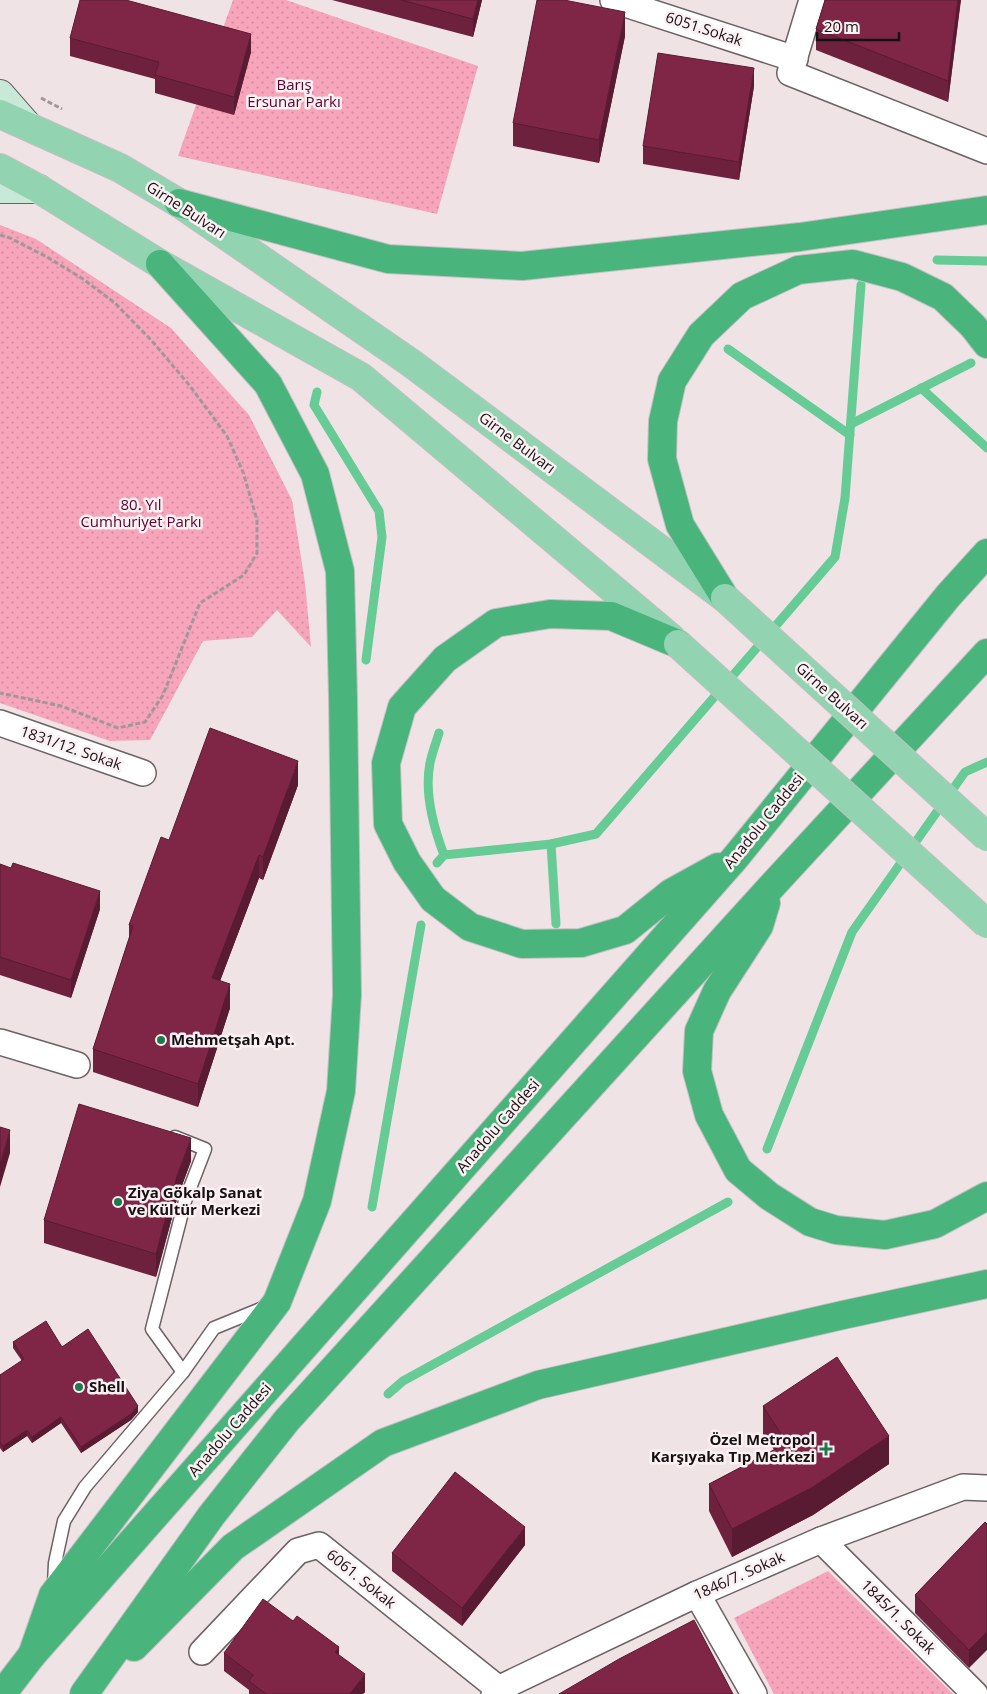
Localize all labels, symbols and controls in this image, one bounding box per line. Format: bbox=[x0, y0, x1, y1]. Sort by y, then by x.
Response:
street label: 6051.Sokak bbox=[663, 6, 745, 50]
scale bar bbox=[817, 10, 900, 42]
text: 20 m bbox=[824, 16, 859, 36]
park label: Barış Ersunar Parkı bbox=[247, 74, 341, 111]
street label: Girne Bulvarı bbox=[143, 176, 230, 242]
street label: Girne Bulvarı bbox=[475, 407, 560, 477]
park label: 80. Yıl Cumhuriyet Parkı bbox=[80, 494, 202, 531]
street label: Girne Bulvarı bbox=[792, 657, 873, 733]
street label: 1831/12. Sokak bbox=[18, 720, 125, 774]
street label: Anadolu Caddesi bbox=[718, 768, 808, 872]
place label: Mehmetşah Apt. bbox=[171, 1029, 295, 1049]
marker: Mehmetşah Apt. bbox=[155, 1034, 167, 1046]
street label: Anadolu Caddesi bbox=[451, 1074, 543, 1176]
place label: Ziya Gökalp Sanat ve Kültür Merkezi bbox=[128, 1182, 262, 1219]
marker: Ziya Gökalp Sanat ve Kültür Merkezi bbox=[112, 1196, 124, 1208]
place label: Shell bbox=[89, 1376, 125, 1396]
street label: Anadolu Caddesi bbox=[183, 1378, 275, 1480]
marker: Shell bbox=[73, 1381, 85, 1393]
place label: Özel Metropol Karşıyaka Tıp Merkezi bbox=[651, 1429, 815, 1466]
marker: Özel Metropol Karşıyaka Tıp Merkezi bbox=[819, 1442, 833, 1456]
street label: 6061. Sokak bbox=[323, 1544, 400, 1612]
street label: 1846/7. Sokak bbox=[690, 1546, 787, 1604]
street label: 1845/1. Sokak bbox=[857, 1575, 940, 1658]

